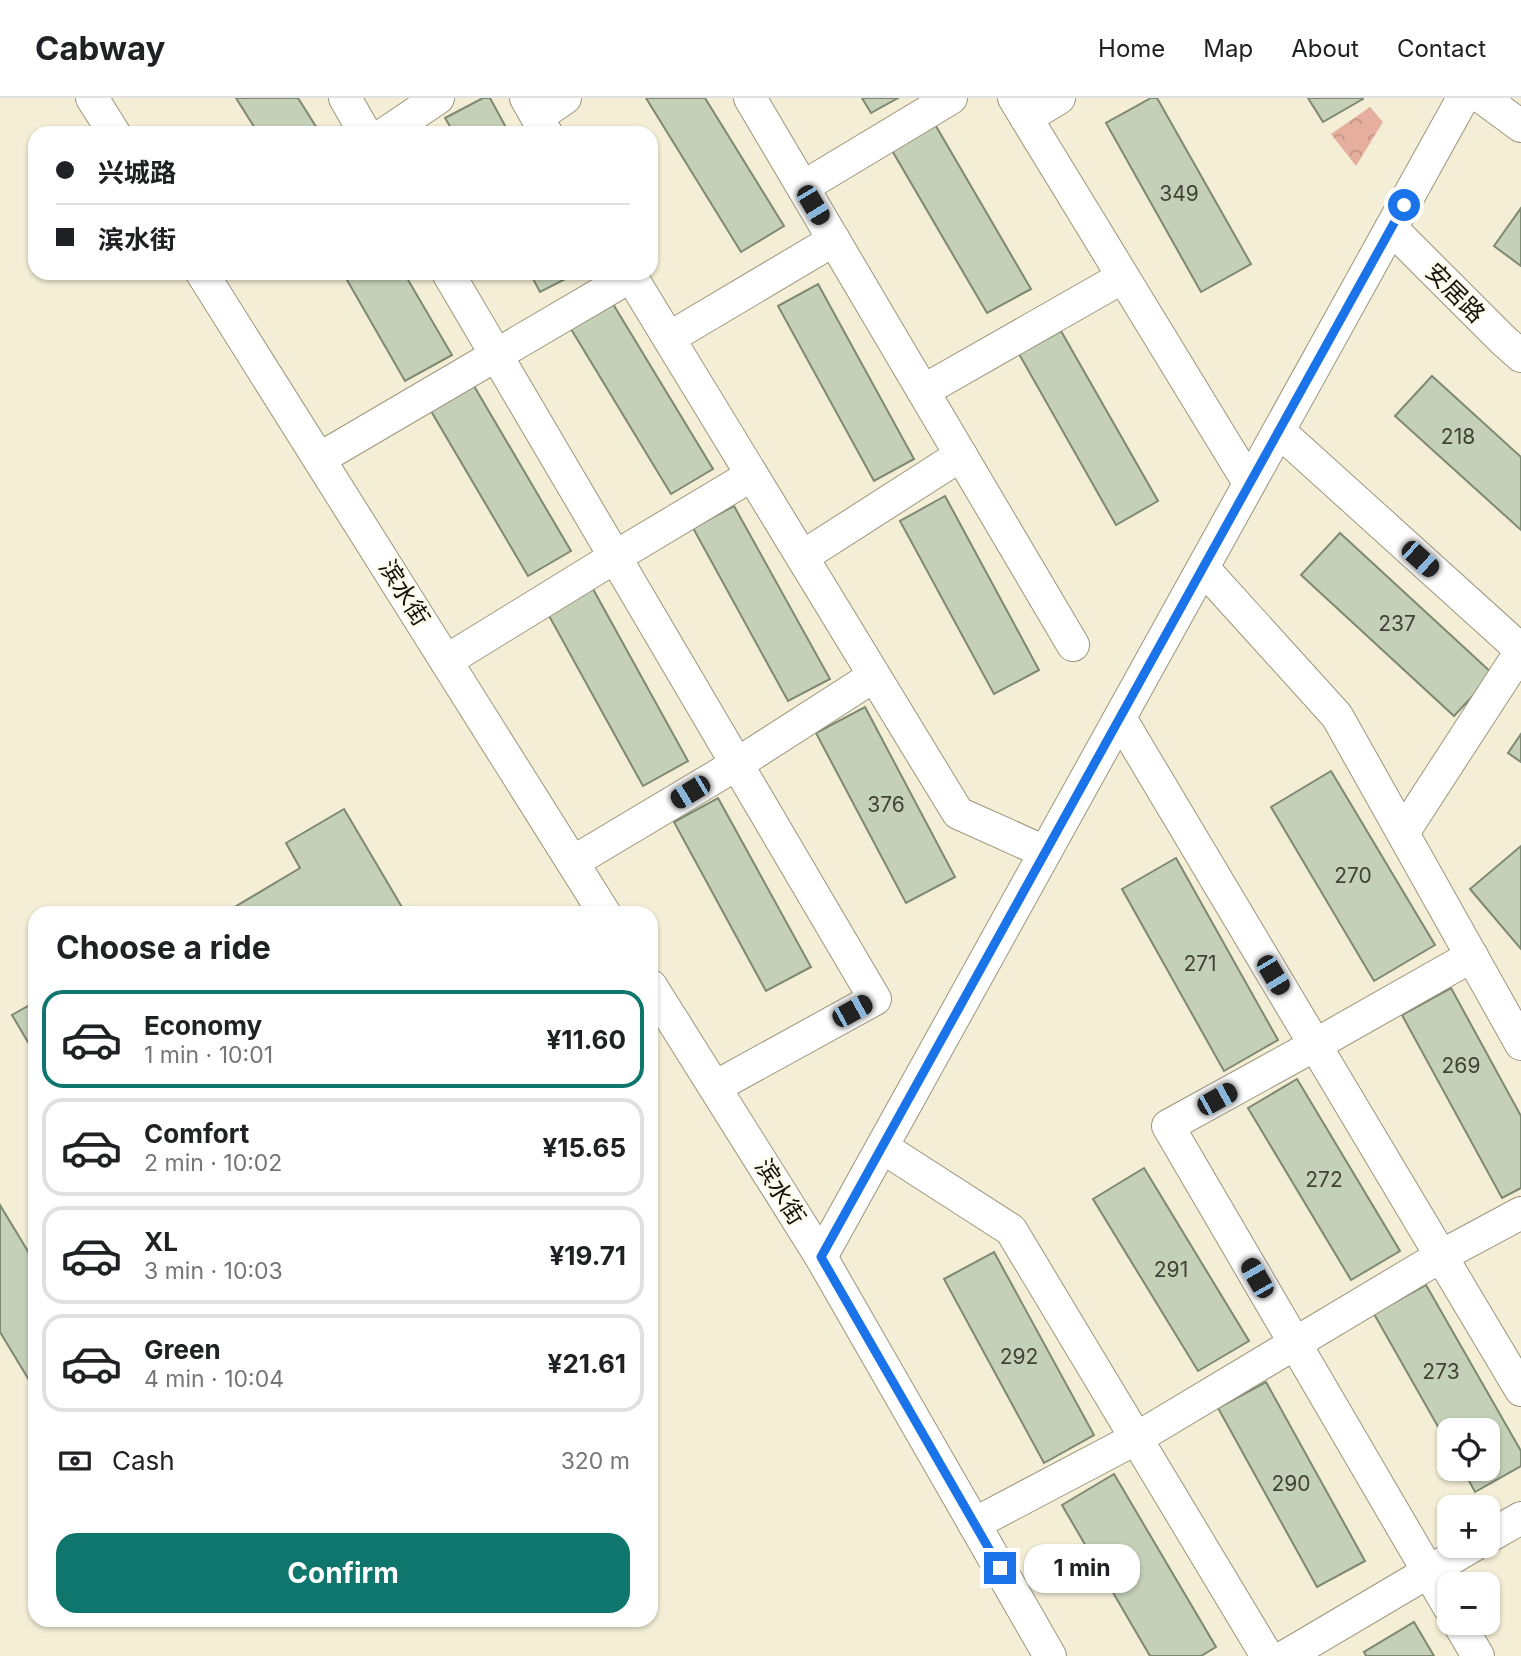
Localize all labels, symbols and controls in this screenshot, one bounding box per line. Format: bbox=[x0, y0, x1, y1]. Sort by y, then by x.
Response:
text: Cabway bbox=[35, 28, 165, 68]
text: Home bbox=[1098, 34, 1165, 63]
text: Map bbox=[1203, 34, 1253, 63]
text: About bbox=[1291, 34, 1359, 63]
text: Contact bbox=[1397, 34, 1486, 63]
text: 兴城路 bbox=[98, 157, 176, 188]
house number: 349 bbox=[1159, 181, 1199, 206]
car bbox=[794, 182, 833, 228]
route start bbox=[1388, 189, 1420, 221]
text: 滨水街 bbox=[98, 224, 176, 255]
street label: 安居路 bbox=[1420, 257, 1491, 328]
house number: 218 bbox=[1441, 424, 1475, 449]
car bbox=[1398, 537, 1443, 581]
street label: 滨水街 bbox=[373, 555, 436, 631]
house number: 237 bbox=[1378, 611, 1416, 636]
car bbox=[667, 772, 714, 812]
house number: 376 bbox=[867, 792, 905, 817]
house number: 270 bbox=[1334, 863, 1372, 888]
text: Choose a ride bbox=[56, 928, 271, 967]
house number: 271 bbox=[1183, 951, 1217, 976]
car bbox=[1254, 952, 1293, 998]
car bbox=[829, 992, 876, 1030]
icon: car bbox=[60, 1008, 123, 1071]
text: Economy bbox=[144, 1010, 262, 1041]
text: ¥11.60 bbox=[546, 1024, 626, 1055]
text: 1 min · 10:01 bbox=[144, 1041, 273, 1069]
house number: 269 bbox=[1442, 1053, 1480, 1078]
car bbox=[1194, 1080, 1241, 1118]
icon: car bbox=[60, 1116, 123, 1179]
text: Comfort bbox=[144, 1118, 249, 1149]
text: ¥15.65 bbox=[543, 1132, 626, 1163]
text: 2 min · 10:02 bbox=[144, 1149, 282, 1177]
street label: 滨水街 bbox=[749, 1154, 812, 1230]
house number: 272 bbox=[1305, 1167, 1343, 1192]
icon: car bbox=[60, 1224, 123, 1287]
text: XL bbox=[144, 1226, 178, 1257]
text: ¥19.71 bbox=[549, 1240, 626, 1271]
car bbox=[1238, 1255, 1277, 1301]
text: 3 min · 10:03 bbox=[144, 1257, 283, 1285]
house number: 291 bbox=[1154, 1257, 1188, 1282]
icon: car bbox=[60, 1332, 123, 1395]
text: Green bbox=[144, 1334, 221, 1365]
house number: 292 bbox=[1000, 1344, 1038, 1369]
text: ¥21.61 bbox=[548, 1348, 626, 1379]
house number: 273 bbox=[1422, 1359, 1460, 1384]
text: 4 min · 10:04 bbox=[144, 1365, 284, 1393]
map controls bbox=[1437, 1418, 1500, 1635]
button: locate bbox=[1437, 1418, 1500, 1481]
icon: cash bbox=[56, 1442, 94, 1480]
text: Cash bbox=[112, 1445, 175, 1476]
text: 320 m bbox=[561, 1447, 630, 1475]
house number: 290 bbox=[1271, 1471, 1311, 1496]
button: + bbox=[1437, 1495, 1500, 1558]
button: Confirm bbox=[56, 1533, 630, 1613]
callout: 1 min bbox=[1024, 1544, 1140, 1592]
route end bbox=[984, 1552, 1016, 1584]
text: 1 min bbox=[1054, 1554, 1110, 1582]
button: − bbox=[1437, 1572, 1500, 1635]

